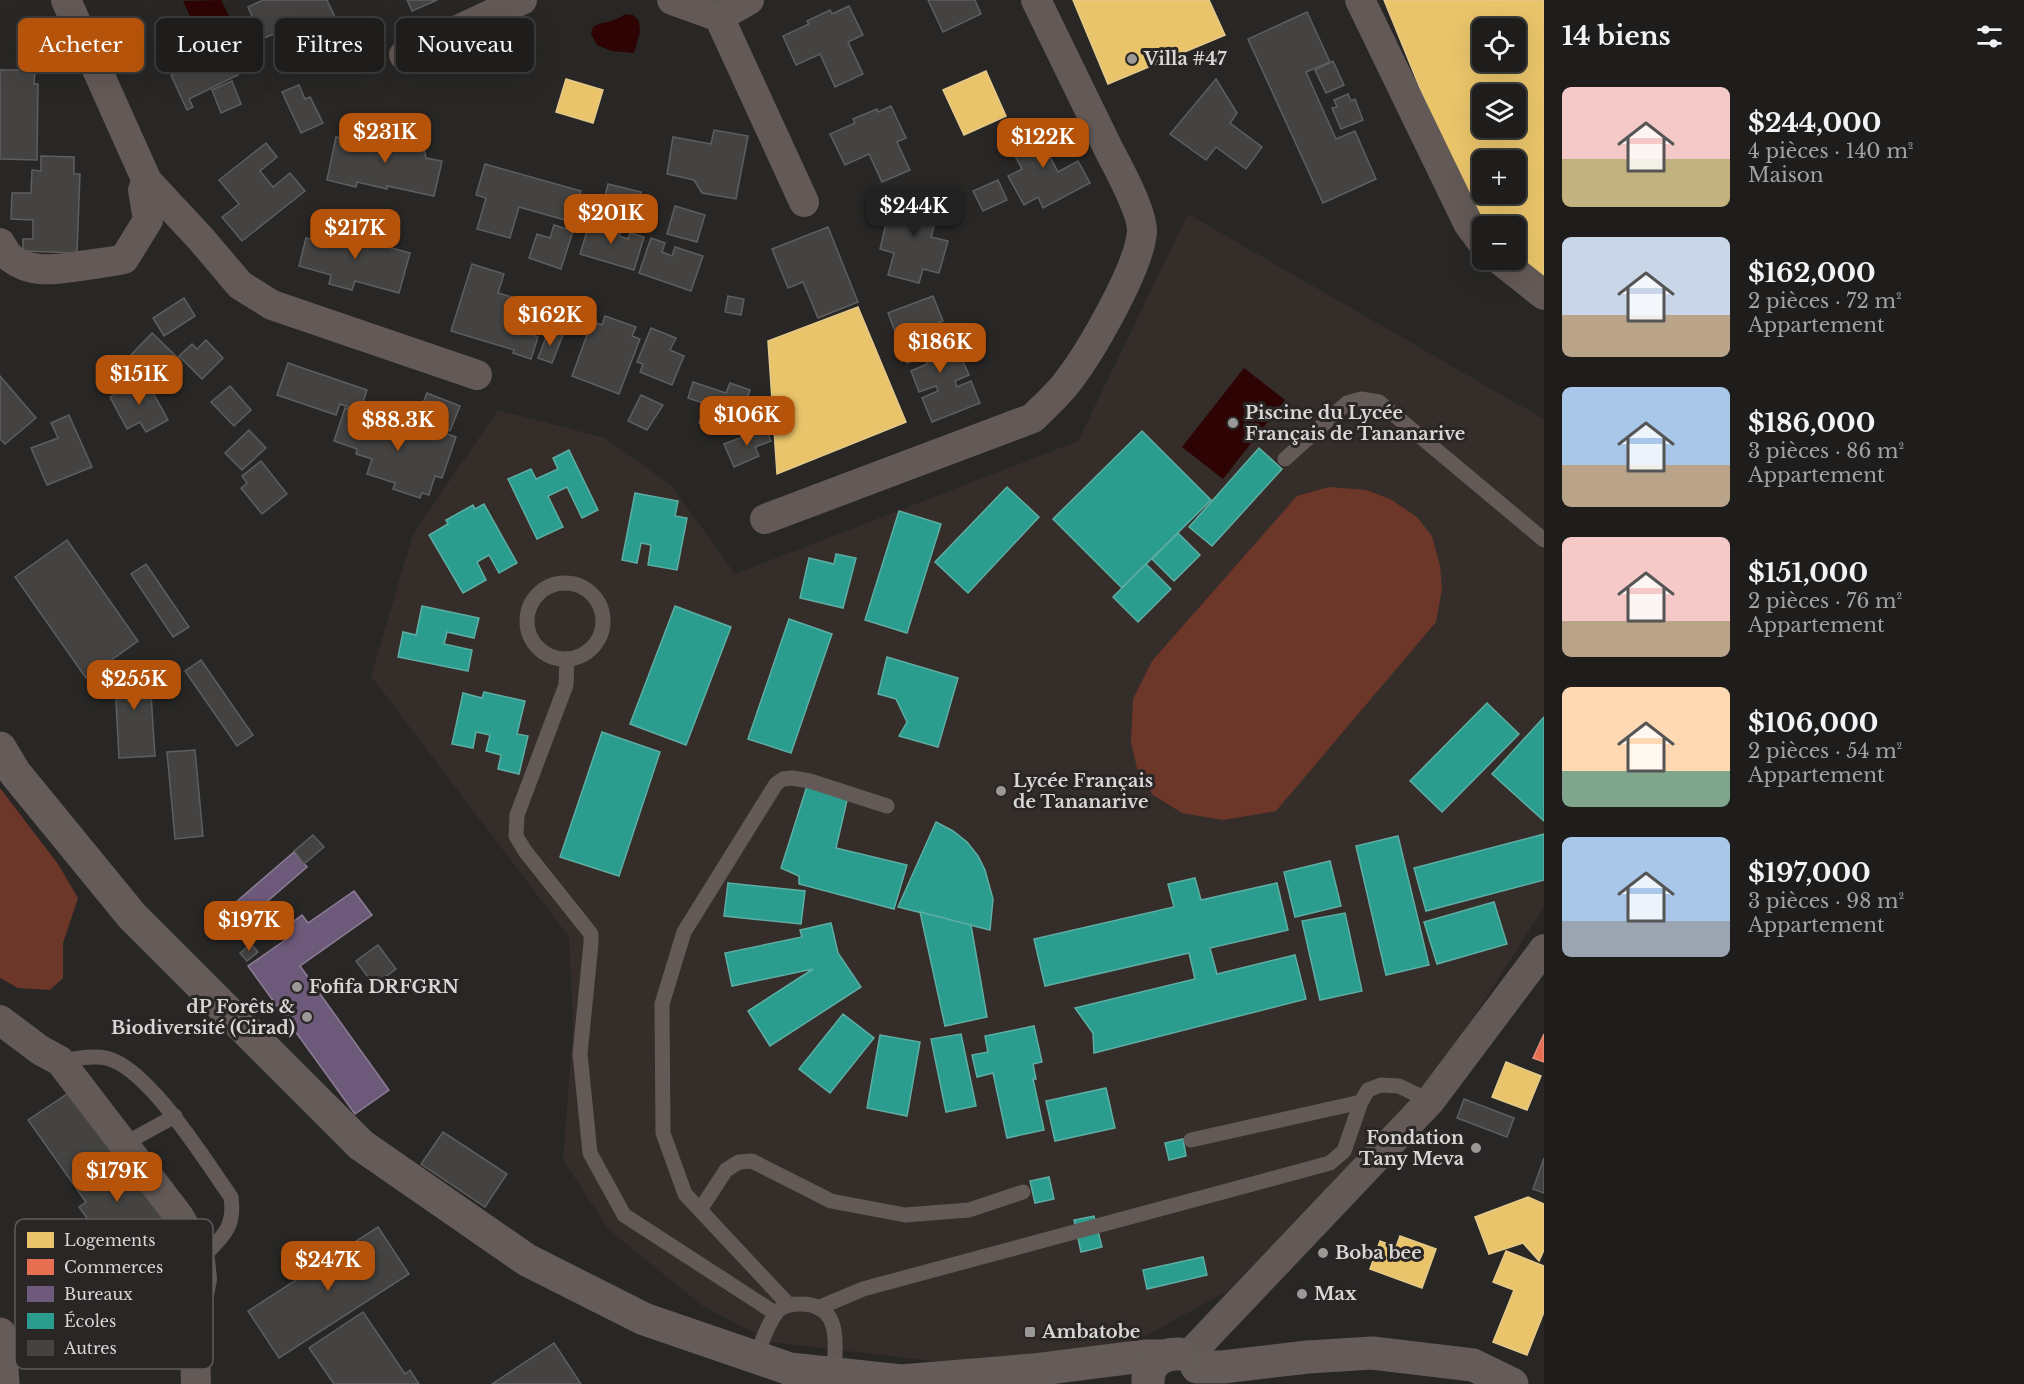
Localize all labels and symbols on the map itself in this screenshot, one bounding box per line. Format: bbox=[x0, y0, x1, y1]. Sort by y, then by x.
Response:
place label: Villa #47 bbox=[1143, 48, 1227, 70]
marker: Villa #47 bbox=[1125, 52, 1139, 66]
pin: $231K bbox=[343, 113, 427, 164]
pin: $122K bbox=[1001, 118, 1085, 169]
pin: $244K bbox=[872, 187, 956, 238]
pin: $201K bbox=[569, 194, 653, 245]
pin: $217K bbox=[313, 209, 397, 260]
pin: $162K bbox=[508, 296, 592, 347]
pin: $186K bbox=[898, 323, 982, 374]
pin: $151K bbox=[97, 355, 181, 406]
pin: $106K bbox=[705, 396, 789, 447]
pin: $88.3K bbox=[349, 401, 447, 452]
place label: Piscine du Lycée Français de Tananarive bbox=[1245, 402, 1465, 445]
marker: Piscine du Lycée Français de Tananarive bbox=[1226, 416, 1240, 430]
pin: $255K bbox=[92, 660, 176, 711]
place label: Lycée Français de Tananarive bbox=[1013, 770, 1153, 813]
marker: Lycée Français de Tananarive bbox=[994, 784, 1008, 798]
pin: $197K bbox=[207, 901, 291, 952]
place label: Fofifa DRFGRN bbox=[309, 976, 459, 998]
marker: Fofifa DRFGRN bbox=[290, 980, 304, 994]
place label: dP Forêts & Biodiversité (Cirad) bbox=[111, 996, 295, 1039]
marker: dP Forêts & Biodiversité (Cirad) bbox=[300, 1010, 314, 1024]
place label: Fondation Tany Meva bbox=[1359, 1127, 1465, 1170]
marker: Fondation Tany Meva bbox=[1469, 1141, 1483, 1155]
pin: $179K bbox=[75, 1152, 159, 1203]
legend bbox=[15, 1219, 213, 1369]
text: Logements bbox=[64, 1230, 155, 1250]
pin: $247K bbox=[286, 1241, 370, 1292]
place label: Boba bee bbox=[1335, 1242, 1422, 1264]
marker: Boba bee bbox=[1316, 1246, 1330, 1260]
text: Commerces bbox=[64, 1257, 163, 1277]
place label: Max bbox=[1314, 1283, 1357, 1305]
text: Bureaux bbox=[64, 1284, 133, 1304]
marker: Max bbox=[1295, 1287, 1309, 1301]
text: Écoles bbox=[64, 1311, 116, 1331]
place label: Ambatobe bbox=[1041, 1321, 1140, 1343]
marker: Ambatobe bbox=[1023, 1325, 1037, 1339]
text: Autres bbox=[63, 1338, 117, 1358]

